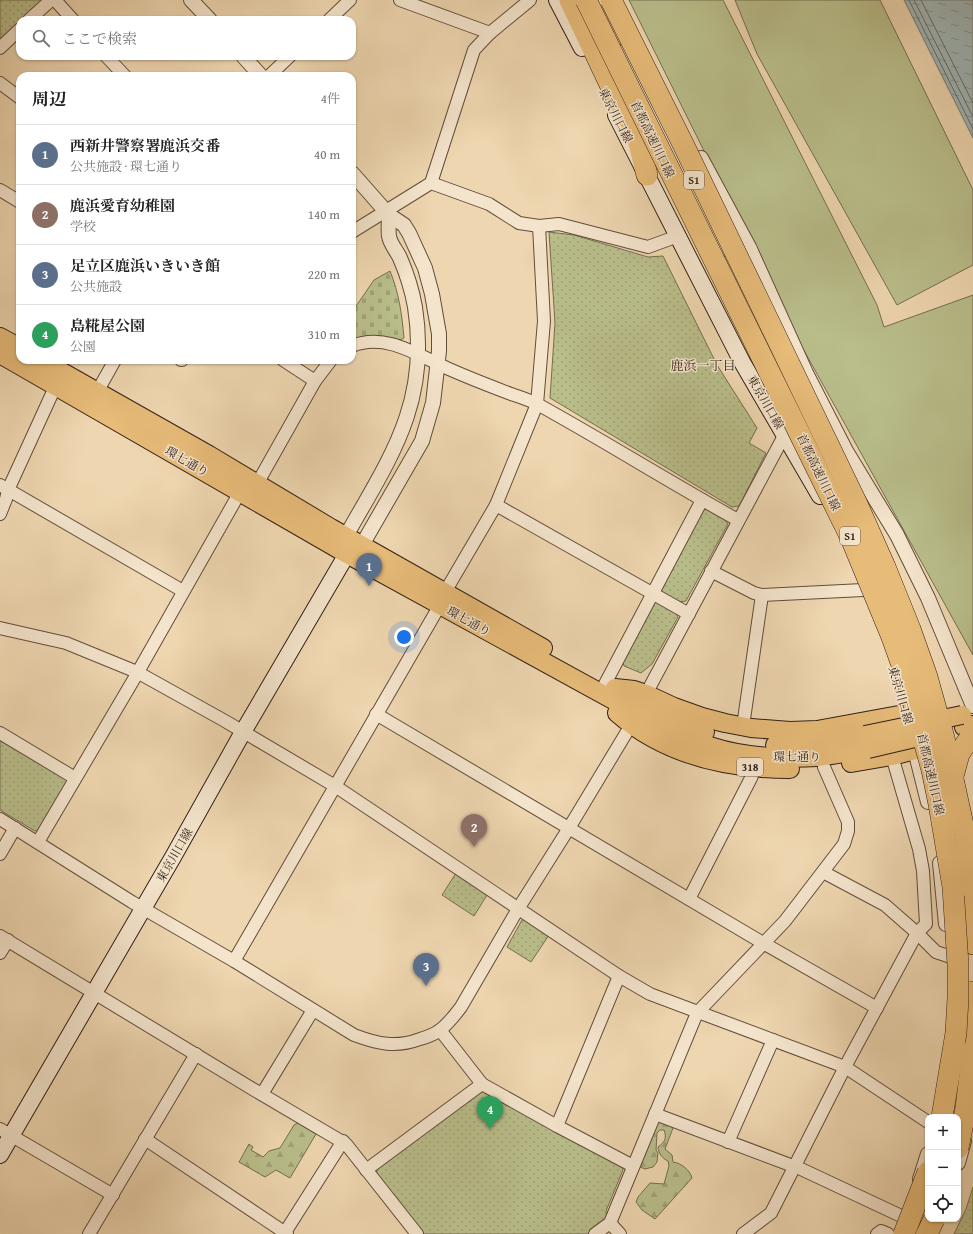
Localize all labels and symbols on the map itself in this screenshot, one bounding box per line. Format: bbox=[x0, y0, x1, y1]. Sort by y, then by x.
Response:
street label: 東京川口線 bbox=[595, 84, 637, 146]
street label: 首都高速川口線 bbox=[627, 98, 679, 180]
road number: S1 bbox=[684, 171, 704, 189]
district label: 鹿浜一丁目 bbox=[670, 356, 736, 375]
street label: 東京川口線 bbox=[744, 372, 788, 432]
street label: 首都高速川口線 bbox=[793, 431, 845, 513]
street label: 環七通り bbox=[162, 442, 212, 480]
road number: S1 bbox=[840, 527, 860, 545]
pin: 1 bbox=[356, 553, 382, 586]
street label: 環七通り bbox=[444, 602, 494, 640]
your location bbox=[394, 627, 414, 647]
street label: 東京川口線 bbox=[885, 664, 917, 726]
street label: 首都高速川口線 bbox=[913, 731, 949, 817]
street label: 環七通り bbox=[773, 748, 821, 765]
road number: 318 bbox=[737, 758, 763, 776]
pin: 2 bbox=[461, 814, 487, 847]
street label: 東京川口線 bbox=[152, 825, 196, 885]
pin: 3 bbox=[413, 953, 439, 986]
pin: 4 bbox=[477, 1096, 503, 1129]

